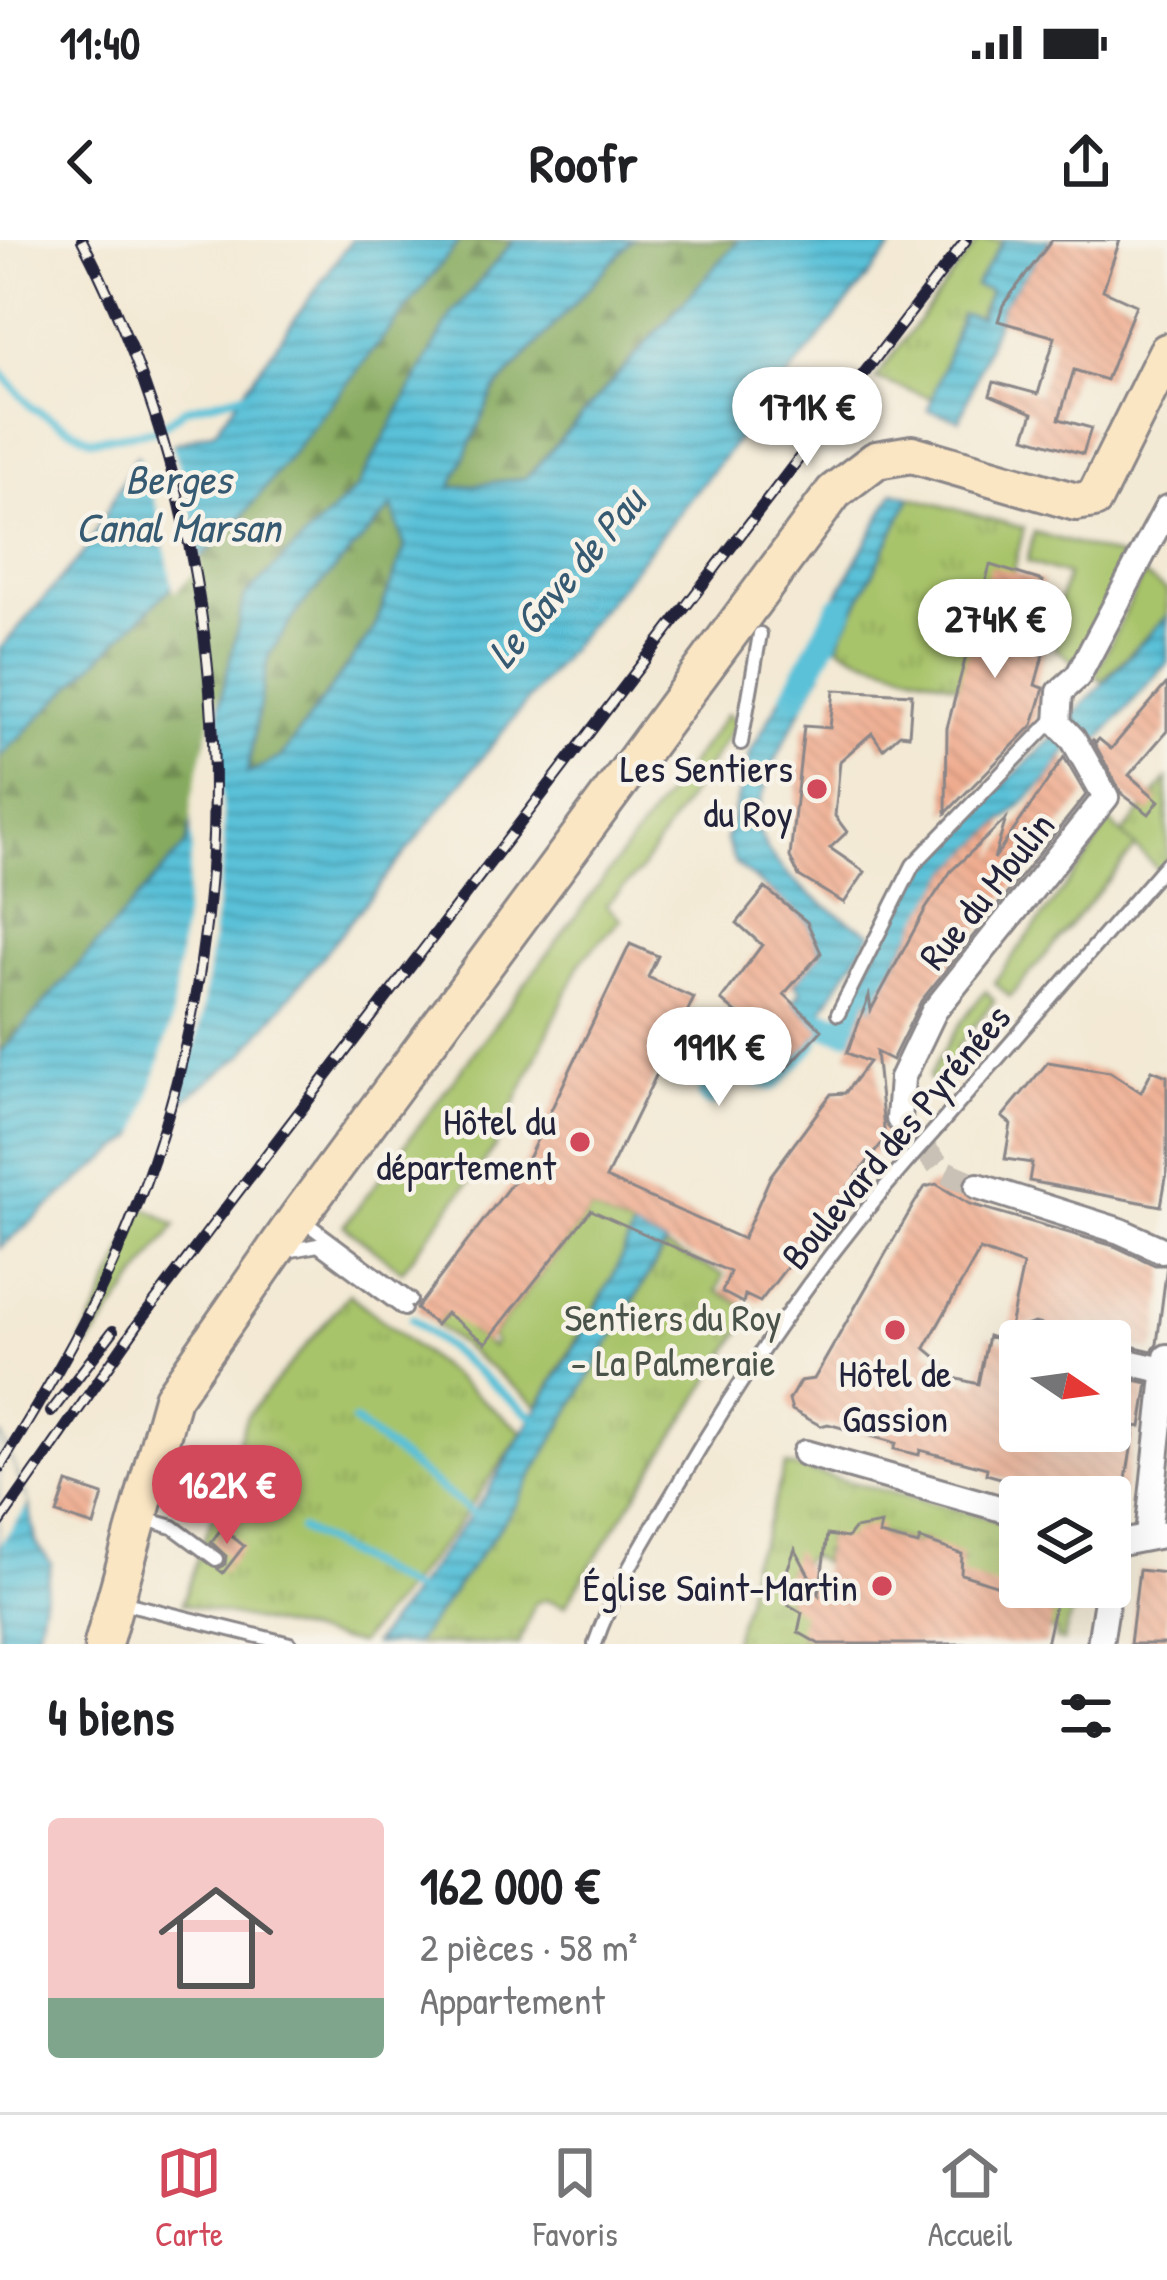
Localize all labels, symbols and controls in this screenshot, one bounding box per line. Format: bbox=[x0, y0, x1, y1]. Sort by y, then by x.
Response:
text: 11:40 bbox=[60, 12, 140, 73]
text: Roofr bbox=[529, 126, 638, 199]
icon: back bbox=[48, 129, 114, 195]
icon: share bbox=[1053, 129, 1119, 195]
pin: 171K € bbox=[709, 367, 905, 469]
text: 171K € bbox=[759, 379, 855, 432]
water label: Berges Canal Marsan bbox=[75, 450, 284, 555]
water label: Le Gave de Pau bbox=[473, 473, 659, 679]
pin: 274K € bbox=[897, 579, 1093, 681]
text: 274K € bbox=[945, 591, 1045, 644]
place label: Les Sentiers du Roy bbox=[620, 741, 793, 839]
marker: Les Sentiers du Roy bbox=[804, 776, 830, 802]
street label: Rue du Moulin bbox=[906, 800, 1066, 980]
street label: Boulevard des Pyrénées bbox=[768, 992, 1022, 1280]
pin: 191K € bbox=[621, 1007, 817, 1109]
text: 191K € bbox=[674, 1019, 764, 1072]
place label: Hôtel du département bbox=[376, 1094, 557, 1192]
marker: Hôtel du département bbox=[567, 1129, 593, 1155]
park label: Sentiers du Roy - La Palmeraie bbox=[564, 1290, 782, 1388]
marker: Hôtel de Gassion bbox=[882, 1317, 908, 1343]
north arrow bbox=[999, 1320, 1131, 1452]
map controls bbox=[999, 1320, 1131, 1608]
place label: Hôtel de Gassion bbox=[839, 1346, 951, 1444]
pin: 162K € bbox=[129, 1445, 325, 1547]
text: 162K € bbox=[179, 1457, 275, 1510]
button: layers bbox=[999, 1476, 1131, 1608]
place label: Église Saint-Martin bbox=[583, 1560, 858, 1613]
marker: Église Saint-Martin bbox=[869, 1573, 895, 1599]
text: 4 biens bbox=[48, 1682, 174, 1751]
icon: filters bbox=[1053, 1683, 1119, 1749]
text: 162 000 € bbox=[420, 1851, 599, 1920]
icon: home bbox=[144, 1866, 288, 2010]
text: 2 pièces · 58 m² bbox=[420, 1920, 637, 1973]
text: Appartement bbox=[420, 1973, 605, 2026]
tab: Carte bbox=[155, 2140, 223, 2256]
tab: Favoris bbox=[533, 2140, 618, 2256]
tab: Accueil bbox=[928, 2140, 1012, 2256]

